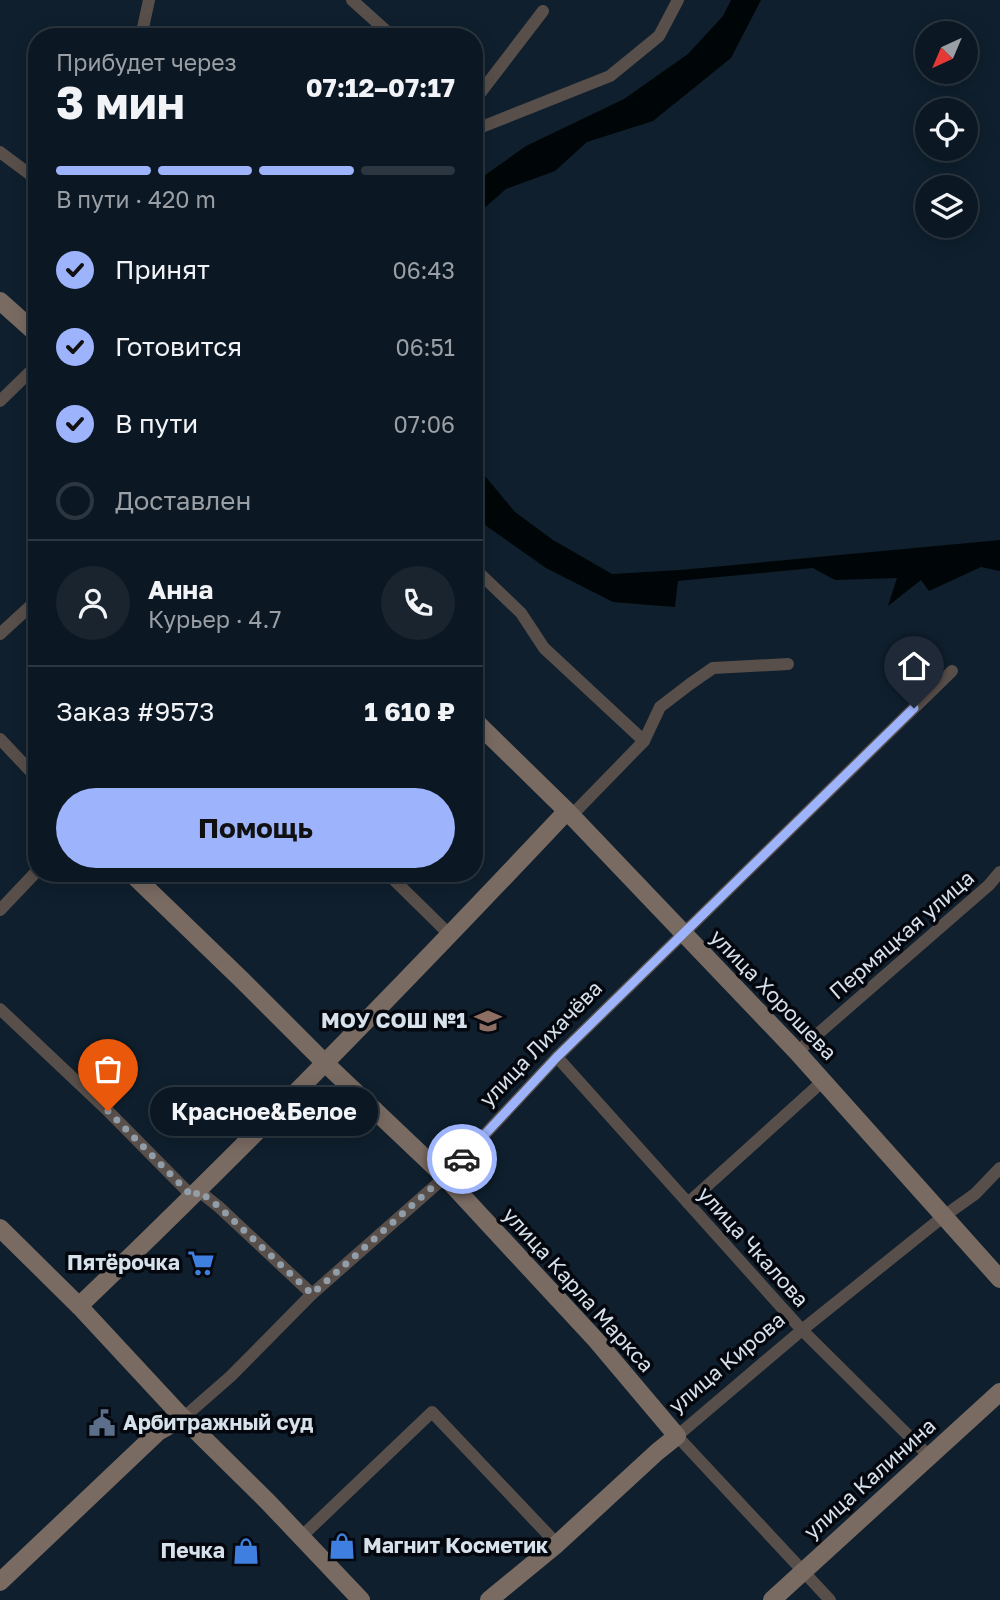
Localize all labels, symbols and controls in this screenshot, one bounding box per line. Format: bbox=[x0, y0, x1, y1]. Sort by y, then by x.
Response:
north arrow bbox=[915, 21, 978, 84]
map controls bbox=[915, 21, 978, 238]
text: Прибудет через bbox=[56, 48, 237, 76]
text: 07:12–07:17 bbox=[306, 72, 455, 103]
text: 3 мин bbox=[56, 74, 185, 129]
button: locate bbox=[915, 98, 978, 161]
button: layers bbox=[915, 175, 978, 238]
text: В пути · 420 m bbox=[56, 185, 216, 213]
icon: check bbox=[56, 251, 94, 289]
text: Принят bbox=[115, 254, 210, 285]
text: 06:43 bbox=[392, 256, 455, 284]
icon: check bbox=[56, 328, 94, 366]
text: Готовится bbox=[115, 331, 242, 362]
text: 06:51 bbox=[395, 333, 455, 361]
icon: check bbox=[56, 405, 94, 443]
text: В пути bbox=[115, 408, 198, 439]
text: 07:06 bbox=[393, 410, 455, 438]
text: Доставлен bbox=[115, 485, 251, 516]
button: person bbox=[56, 566, 130, 640]
button: phone bbox=[381, 566, 455, 640]
text: Анна bbox=[148, 574, 213, 605]
text: Курьер · 4.7 bbox=[148, 605, 282, 633]
pin bbox=[884, 636, 944, 708]
icon: home bbox=[895, 647, 933, 685]
text: Заказ #9573 bbox=[56, 696, 214, 727]
text: 1 610 ₽ bbox=[364, 696, 455, 727]
button: Помощь bbox=[56, 788, 455, 868]
street label: Пермяцкая улица bbox=[824, 864, 979, 1004]
street label: улица Хорошева bbox=[705, 924, 843, 1065]
street label: улица Лихачёва bbox=[473, 975, 607, 1112]
school or university icon: МОУ СОШ №1 bbox=[473, 1006, 503, 1036]
place label: МОУ СОШ №1 bbox=[321, 1007, 467, 1033]
pin bbox=[78, 1039, 138, 1111]
icon: bag bbox=[89, 1050, 127, 1088]
callout: Красное&Белое bbox=[150, 1086, 378, 1136]
text: Красное&Белое bbox=[171, 1097, 357, 1125]
courier bbox=[427, 1124, 497, 1194]
icon: car bbox=[443, 1140, 481, 1178]
street label: улица Чкалова bbox=[693, 1181, 815, 1312]
street label: улица Карла Маркса bbox=[498, 1201, 660, 1377]
supermarket icon: Пятёрочка bbox=[186, 1248, 216, 1278]
place label: Пятёрочка bbox=[67, 1249, 180, 1275]
street label: улица Кирова bbox=[663, 1306, 790, 1418]
public building icon: Арбитражный суд bbox=[87, 1408, 117, 1438]
place label: Арбитражный суд bbox=[123, 1409, 313, 1435]
street label: улица Калинина bbox=[798, 1412, 941, 1544]
shop icon: Магнит Косметик bbox=[327, 1531, 357, 1561]
place label: Магнит Косметик bbox=[363, 1532, 548, 1558]
shop icon: Печка bbox=[231, 1536, 261, 1566]
place label: Печка bbox=[161, 1537, 225, 1563]

